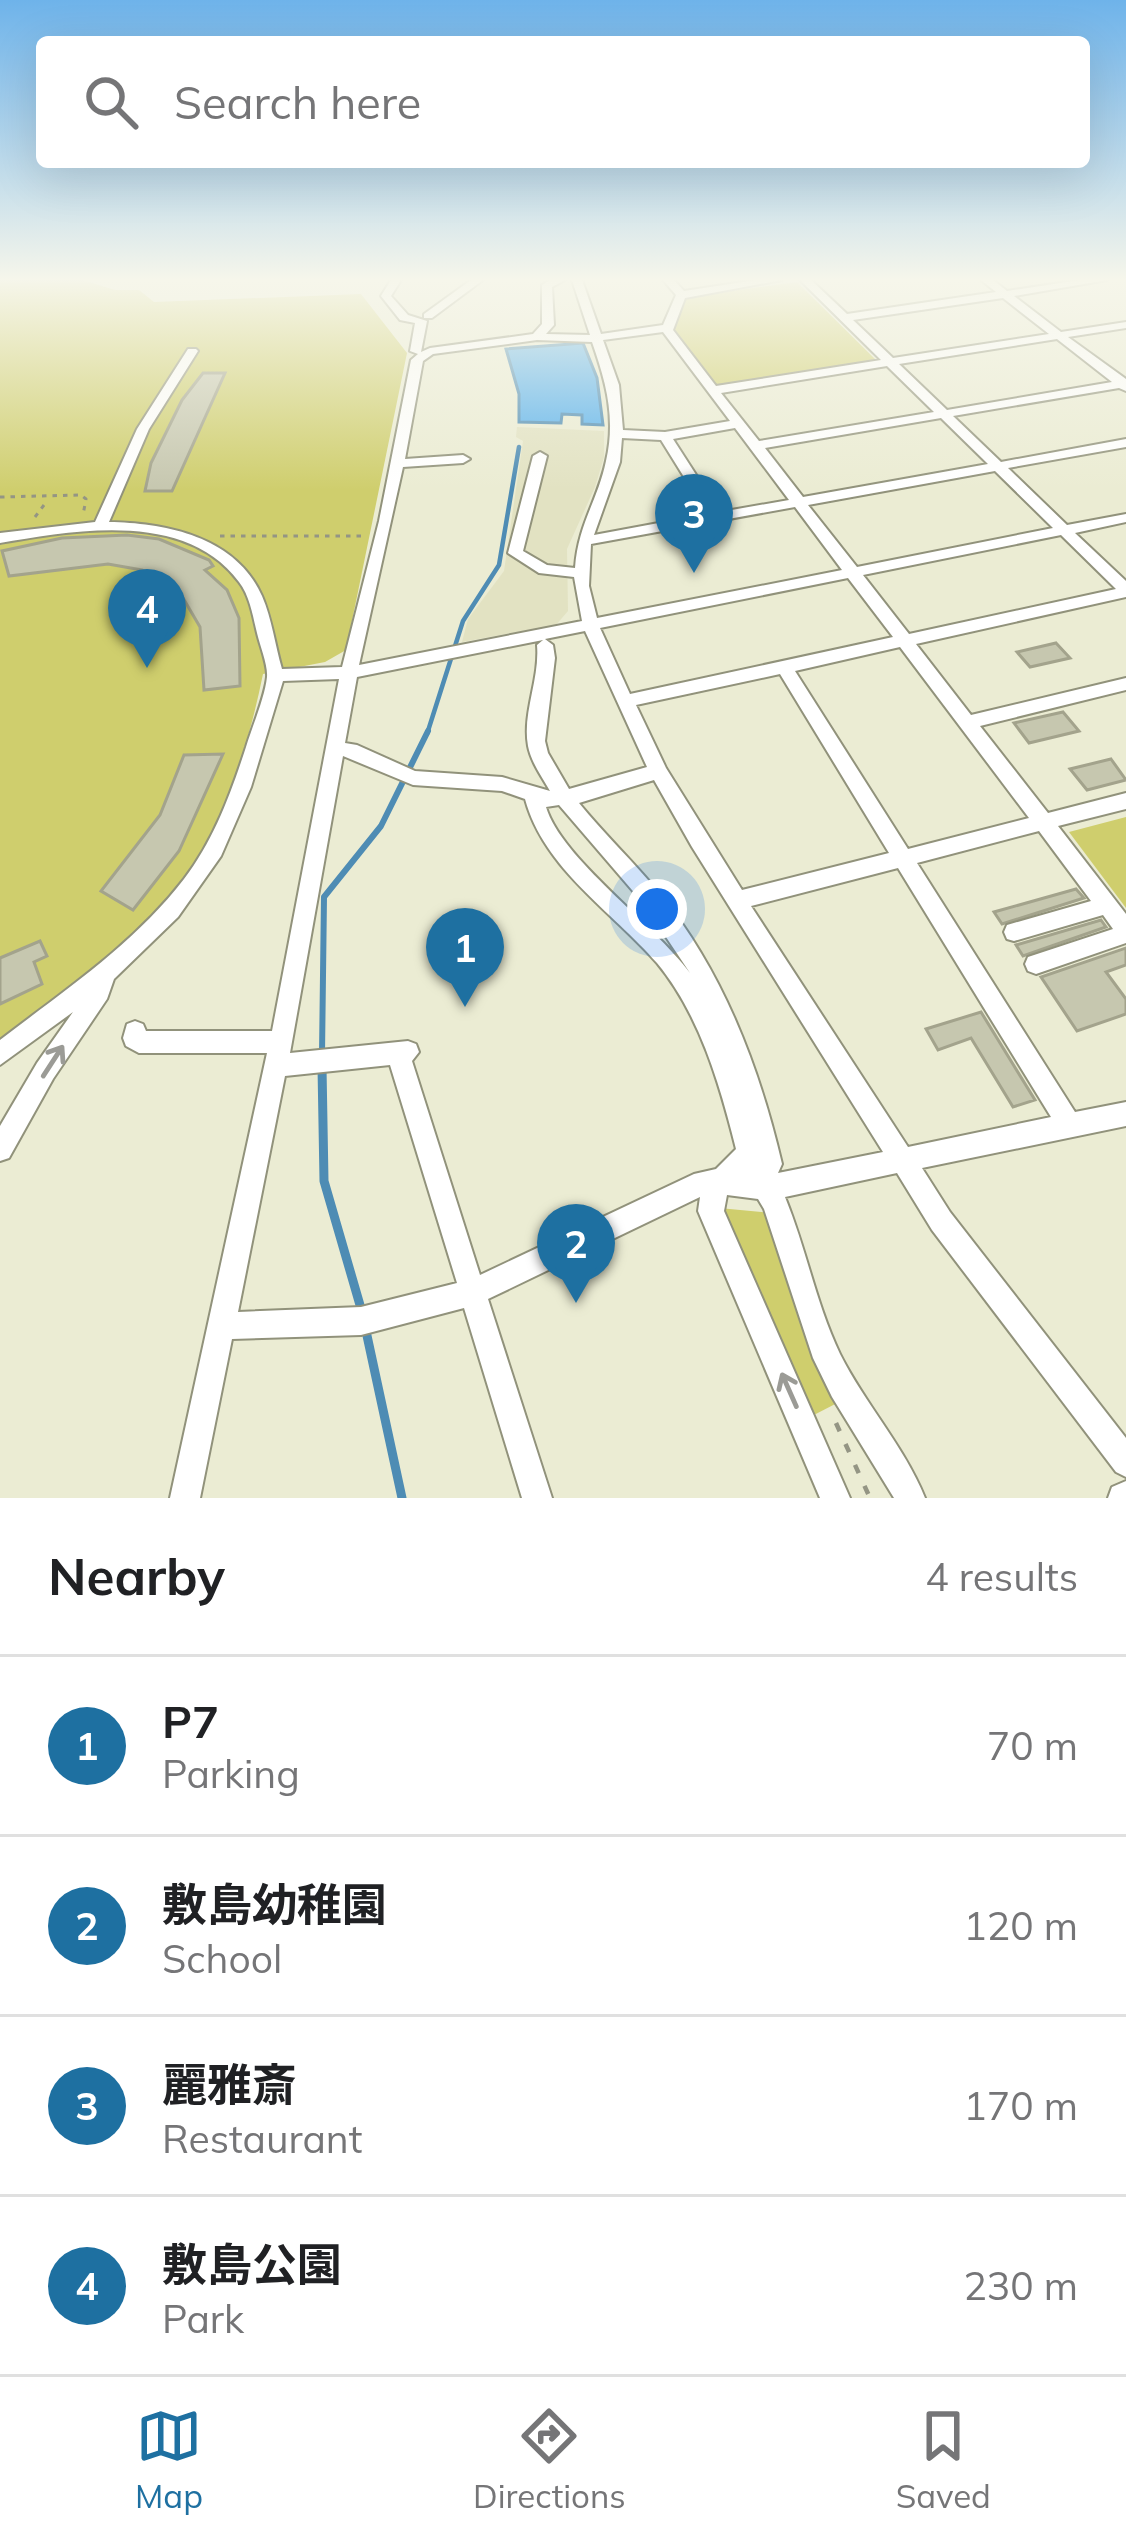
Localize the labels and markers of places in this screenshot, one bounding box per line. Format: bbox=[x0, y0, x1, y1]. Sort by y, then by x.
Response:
pin: 3 bbox=[655, 474, 733, 573]
pin: 4 bbox=[108, 569, 186, 668]
pin: 1 bbox=[426, 908, 504, 1007]
pin: 2 bbox=[537, 1204, 615, 1303]

